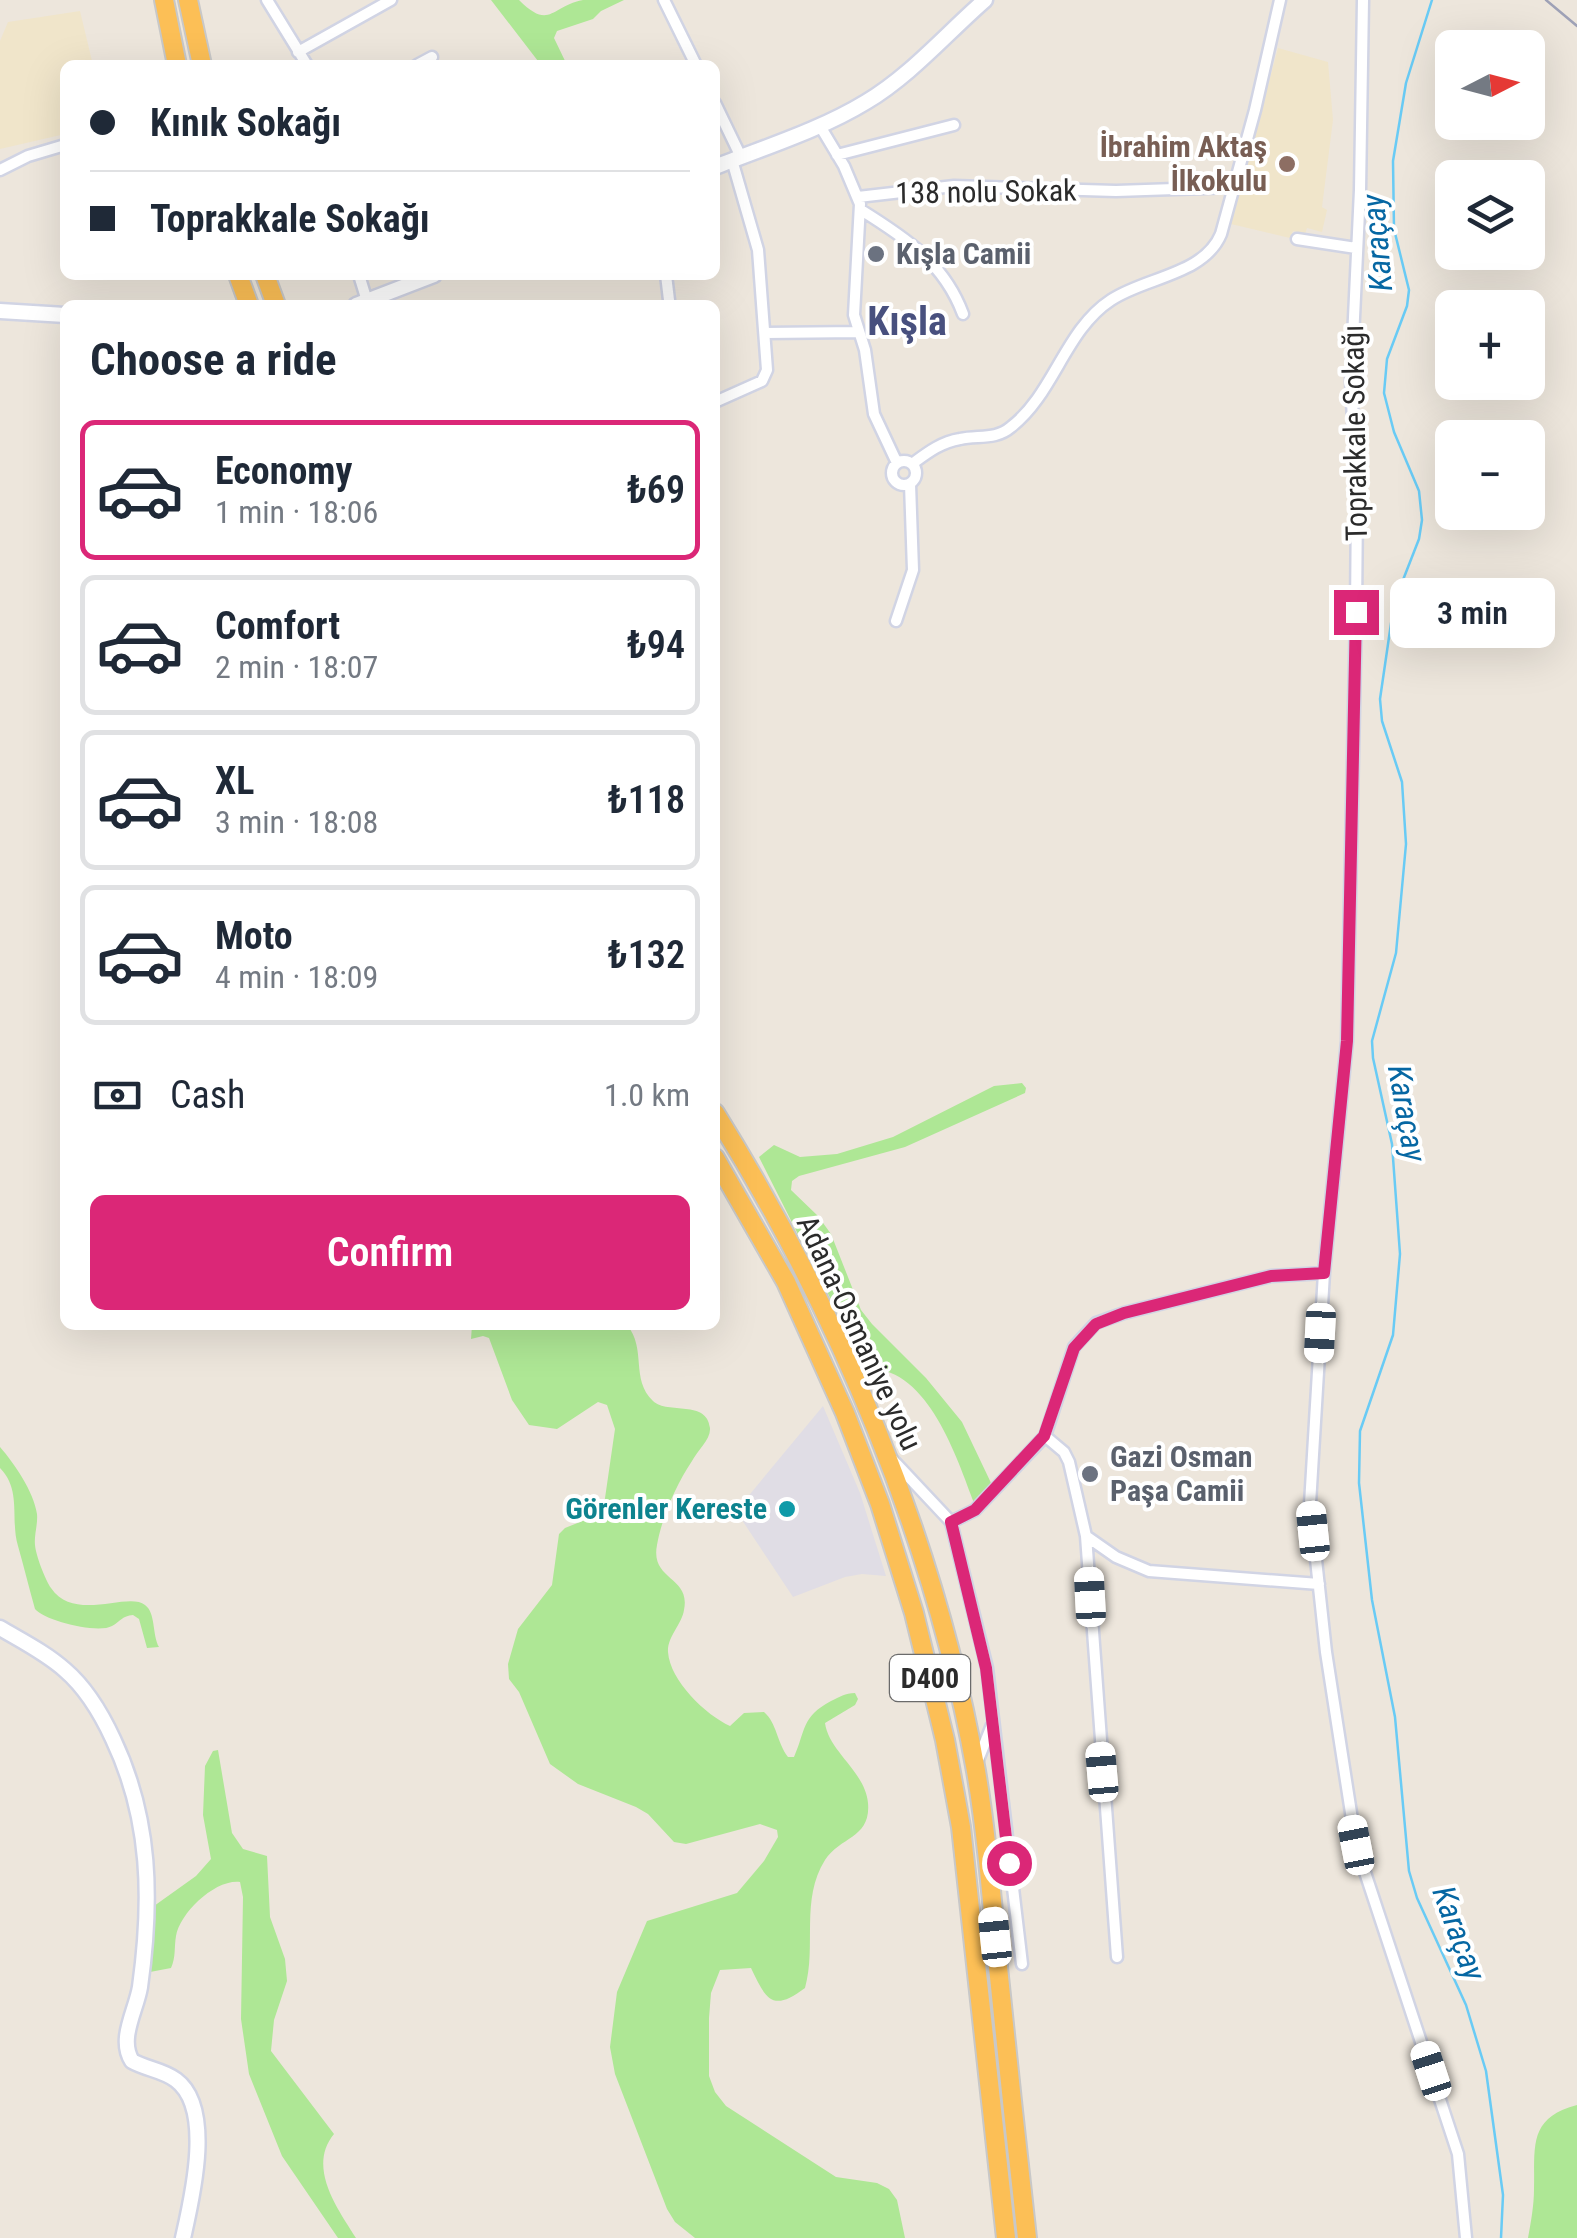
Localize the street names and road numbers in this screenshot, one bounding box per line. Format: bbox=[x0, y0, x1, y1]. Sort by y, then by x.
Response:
street label: 138 nolu Sokak bbox=[895, 172, 1077, 211]
street label: Toprakkale Sokağı bbox=[1335, 324, 1374, 542]
street label: Adana-Osmaniye yolu bbox=[790, 1210, 929, 1456]
road number: D400 bbox=[890, 1655, 970, 1701]

